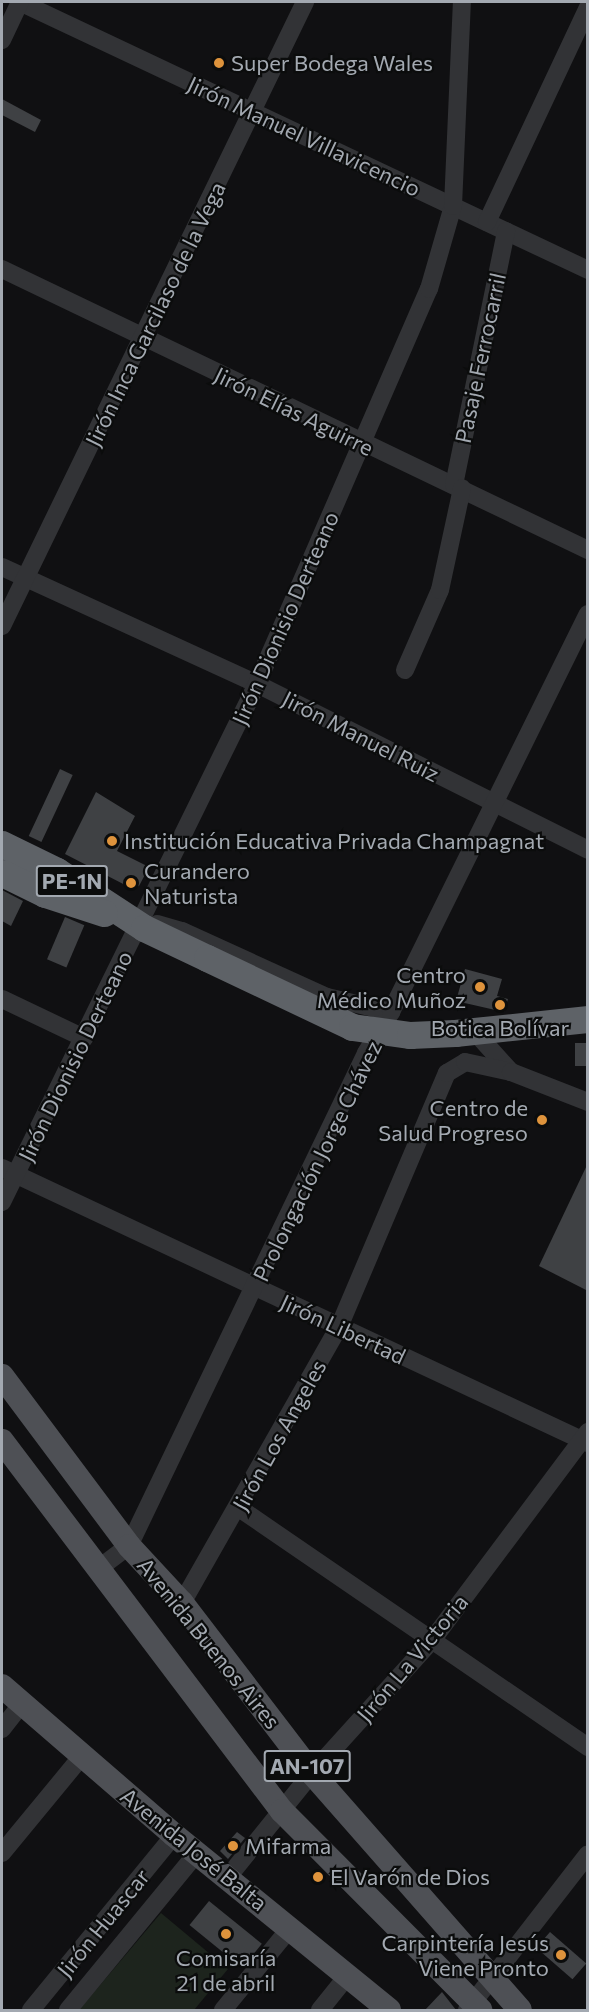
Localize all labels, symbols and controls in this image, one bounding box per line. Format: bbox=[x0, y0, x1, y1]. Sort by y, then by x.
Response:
place label: Super Bodega Wales bbox=[231, 50, 433, 76]
marker: Super Bodega Wales bbox=[212, 56, 226, 70]
street label: Jirón Manuel Villavicencio bbox=[183, 70, 425, 202]
street label: Jirón Inca Garcilaso de la Vega bbox=[79, 177, 231, 451]
street label: Pasaje Ferrocarril bbox=[449, 270, 511, 446]
street label: Jirón Elías Aguirre bbox=[210, 361, 378, 461]
street label: Jirón Dionisio Derteano bbox=[226, 507, 344, 729]
street label: Jirón Manuel Ruiz bbox=[278, 685, 444, 787]
place label: Institución Educativa Privada Champagnat bbox=[124, 828, 544, 854]
marker: Institución Educativa Privada Champagnat bbox=[105, 834, 119, 848]
place label: Curandero Naturista bbox=[144, 857, 250, 908]
road number: PE-1N bbox=[34, 863, 110, 899]
marker: Curandero Naturista bbox=[122, 874, 140, 892]
street label: Jirón Dionisio Derteano bbox=[12, 946, 138, 1166]
place label: Centro Médico Muñoz bbox=[317, 961, 466, 1012]
marker: Centro Médico Muñoz bbox=[471, 978, 489, 996]
marker: Botica Bolívar bbox=[493, 998, 507, 1012]
place label: Botica Bolívar bbox=[431, 1015, 569, 1041]
street label: Prolongación Jorge Chávez bbox=[247, 1036, 387, 1286]
place label: Centro de Salud Progreso bbox=[378, 1094, 528, 1146]
marker: Centro de Salud Progreso bbox=[533, 1111, 551, 1129]
street label: Jirón Libertad bbox=[276, 1288, 410, 1370]
street label: Jirón Los Angeles bbox=[227, 1355, 331, 1515]
street label: Avenida Buenos Aires bbox=[132, 1552, 286, 1734]
street label: Jirón La Victoria bbox=[351, 1589, 473, 1727]
road number: AN-107 bbox=[264, 1748, 350, 1784]
street label: Avenida José Balta bbox=[116, 1782, 272, 1916]
place label: Mifarma bbox=[245, 1833, 331, 1859]
marker: Mifarma bbox=[226, 1839, 240, 1853]
street label: Jirón Huascar bbox=[51, 1863, 155, 1983]
place label: El Varón de Dios bbox=[330, 1864, 490, 1890]
marker: El Varón de Dios bbox=[311, 1870, 325, 1884]
marker: Comisaría 21 de abril bbox=[219, 1927, 233, 1941]
place label: Carpintería Jesús Viene Pronto bbox=[381, 1929, 549, 1981]
place label: Comisaría 21 de abril bbox=[176, 1944, 276, 1996]
marker: Carpintería Jesús Viene Pronto bbox=[554, 1948, 568, 1962]

